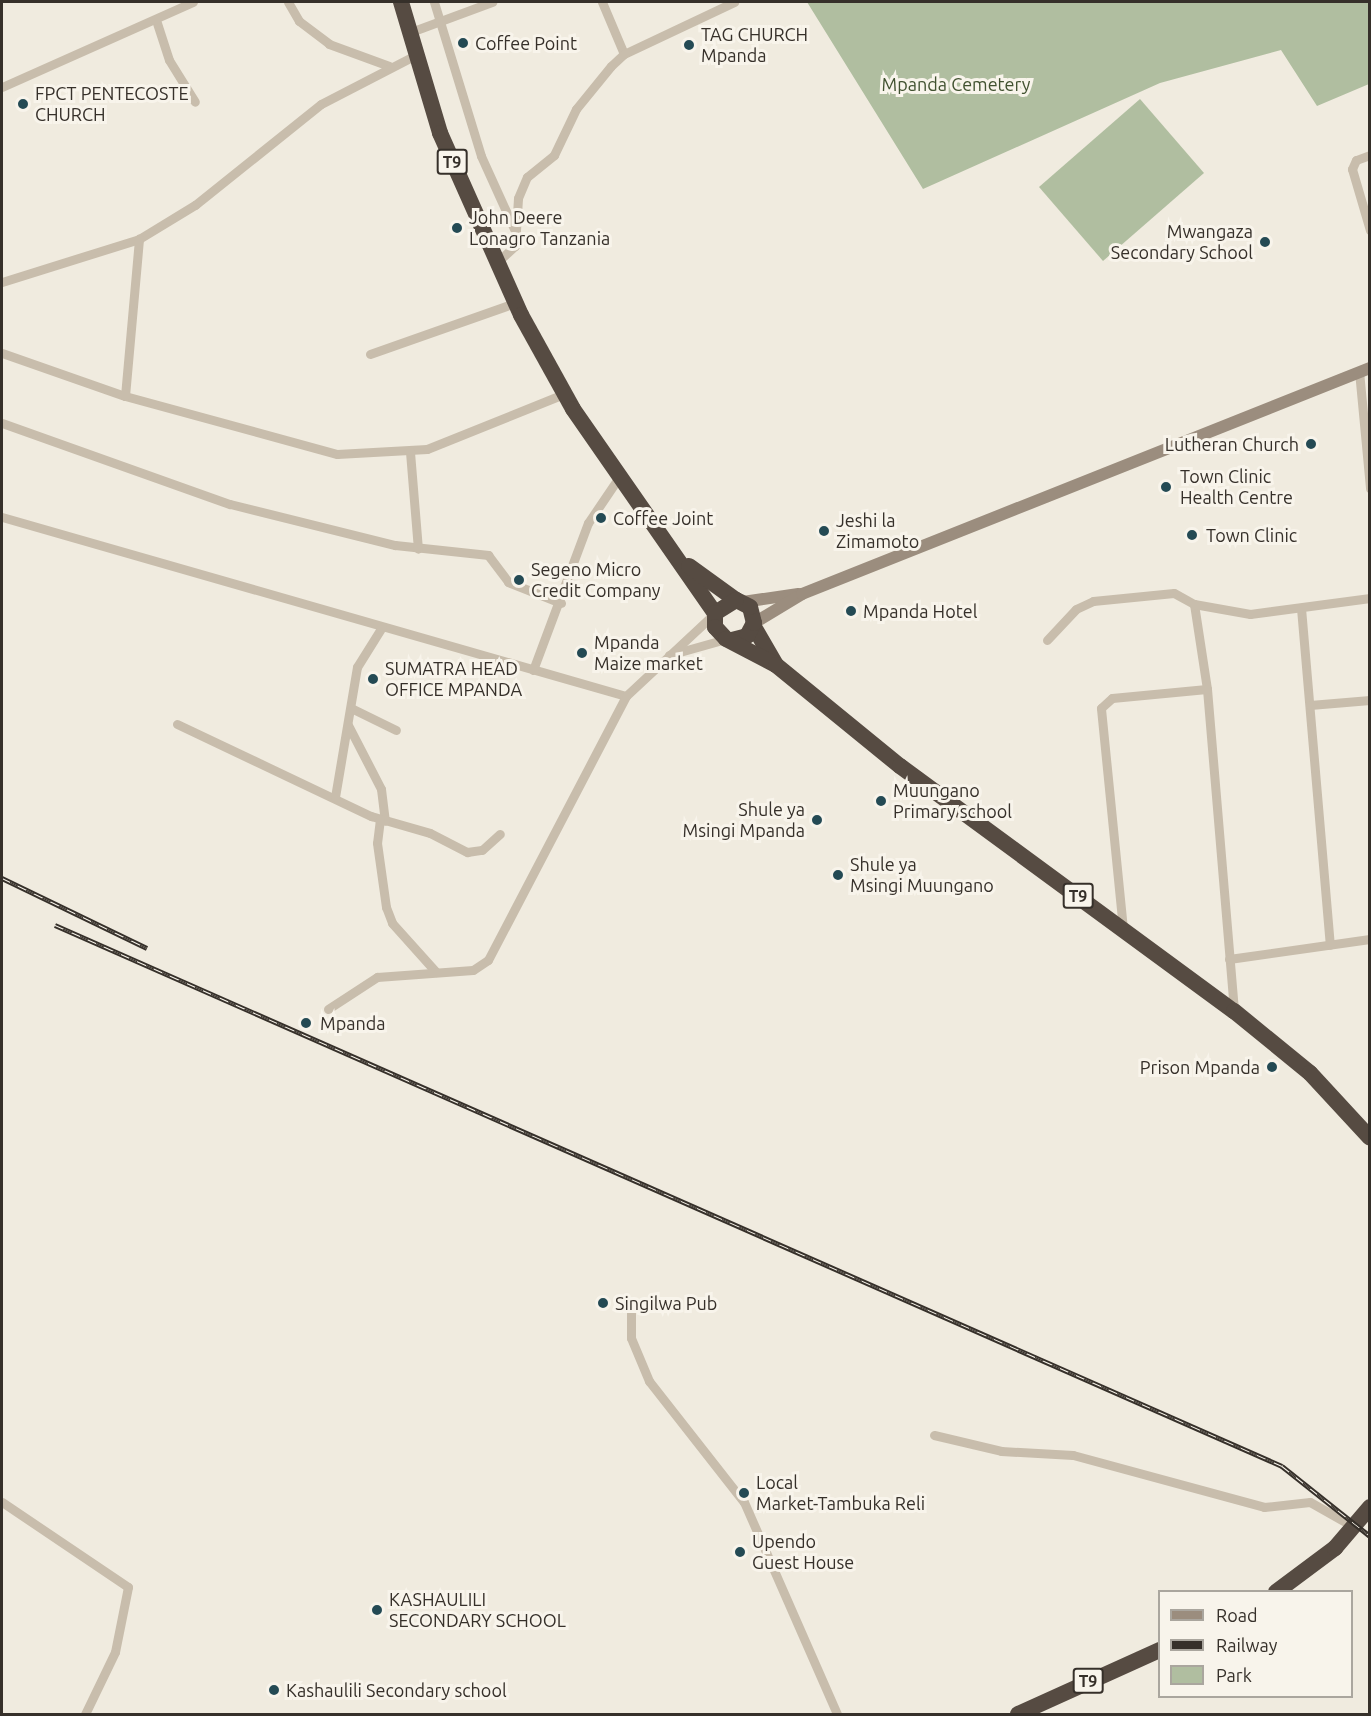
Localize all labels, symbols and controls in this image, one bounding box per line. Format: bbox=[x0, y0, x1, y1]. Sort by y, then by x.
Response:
place label: TAG CHURCH Mpanda bbox=[701, 24, 808, 66]
place label: Coffee Point bbox=[475, 32, 577, 54]
marker: Coffee Point bbox=[456, 36, 470, 50]
marker: TAG CHURCH Mpanda bbox=[682, 38, 696, 52]
park label: Mpanda Cemetery bbox=[882, 73, 1030, 95]
place label: FPCT PENTECOSTE CHURCH bbox=[35, 83, 189, 125]
marker: FPCT PENTECOSTE CHURCH bbox=[16, 97, 30, 111]
road number: T9 bbox=[436, 149, 468, 175]
place label: John Deere Lonagro Tanzania bbox=[469, 207, 610, 250]
marker: John Deere Lonagro Tanzania bbox=[450, 221, 464, 235]
place label: Mwangaza Secondary School bbox=[1111, 221, 1253, 264]
marker: Mwangaza Secondary School bbox=[1258, 235, 1272, 249]
place label: Lutheran Church bbox=[1165, 433, 1299, 455]
marker: Lutheran Church bbox=[1304, 437, 1318, 451]
place label: Town Clinic Health Centre bbox=[1180, 466, 1293, 508]
marker: Town Clinic Health Centre bbox=[1157, 478, 1175, 496]
place label: Coffee Joint bbox=[613, 507, 713, 529]
place label: Jeshi la Zimamoto bbox=[836, 510, 919, 552]
marker: Coffee Joint bbox=[594, 511, 608, 525]
marker: Jeshi la Zimamoto bbox=[817, 524, 831, 538]
place label: Town Clinic bbox=[1206, 524, 1297, 546]
marker: Town Clinic bbox=[1183, 526, 1201, 544]
place label: Segeno Micro Credit Company bbox=[531, 559, 661, 602]
marker: Segeno Micro Credit Company bbox=[512, 573, 526, 587]
place label: Mpanda Hotel bbox=[863, 600, 977, 622]
marker: Mpanda Hotel bbox=[844, 604, 858, 618]
place label: Mpanda Maize market bbox=[594, 632, 703, 674]
marker: Mpanda Maize market bbox=[575, 646, 589, 660]
place label: SUMATRA HEAD OFFICE MPANDA bbox=[385, 658, 522, 700]
marker: SUMATRA HEAD OFFICE MPANDA bbox=[366, 672, 380, 686]
place label: Muungano Primary school bbox=[893, 780, 1012, 822]
marker: Muungano Primary school bbox=[874, 794, 888, 808]
place label: Shule ya Msingi Mpanda bbox=[683, 799, 805, 842]
marker: Shule ya Msingi Mpanda bbox=[810, 813, 824, 827]
place label: Shule ya Msingi Muungano bbox=[850, 854, 994, 896]
marker: Shule ya Msingi Muungano bbox=[831, 868, 845, 882]
road number: T9 bbox=[1062, 883, 1094, 909]
place label: Mpanda bbox=[320, 1012, 385, 1034]
marker: Mpanda bbox=[297, 1014, 315, 1032]
place label: Prison Mpanda bbox=[1140, 1056, 1260, 1078]
marker: Prison Mpanda bbox=[1265, 1060, 1279, 1074]
place label: Singilwa Pub bbox=[615, 1292, 717, 1314]
marker: Singilwa Pub bbox=[596, 1296, 610, 1310]
place label: Local Market-Tambuka Reli bbox=[756, 1472, 925, 1514]
marker: Local Market-Tambuka Reli bbox=[737, 1486, 751, 1500]
place label: Upendo Guest House bbox=[752, 1531, 854, 1574]
marker: Upendo Guest House bbox=[733, 1545, 747, 1559]
place label: KASHAULILI SECONDARY SCHOOL bbox=[389, 1589, 566, 1632]
legend bbox=[1158, 1590, 1353, 1698]
marker: KASHAULILI SECONDARY SCHOOL bbox=[370, 1603, 384, 1617]
text: Road bbox=[1216, 1605, 1258, 1625]
text: Railway bbox=[1216, 1635, 1277, 1655]
text: Park bbox=[1216, 1665, 1252, 1685]
road number: T9 bbox=[1072, 1668, 1104, 1694]
place label: Kashaulili Secondary school bbox=[286, 1679, 507, 1701]
marker: Kashaulili Secondary school bbox=[267, 1683, 281, 1697]

